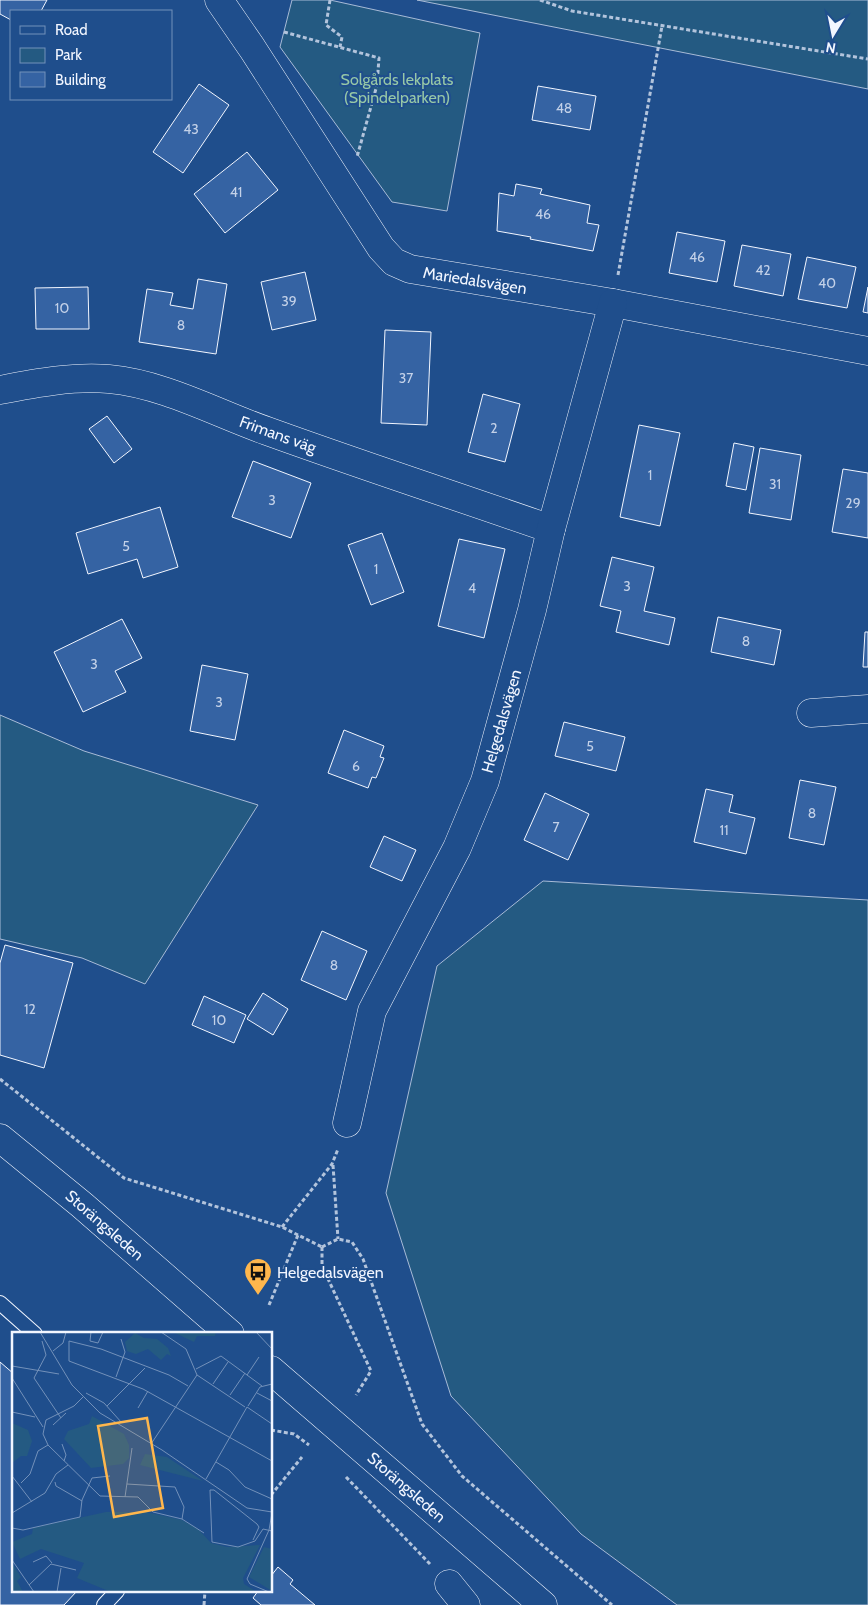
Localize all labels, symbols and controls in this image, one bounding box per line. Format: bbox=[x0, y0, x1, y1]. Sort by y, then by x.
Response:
legend bbox=[10, 10, 172, 100]
north arrow bbox=[808, 10, 858, 60]
text: Road bbox=[55, 21, 88, 39]
text: N bbox=[824, 38, 837, 58]
text: Park bbox=[55, 46, 82, 64]
park label: Solgårds lekplats (Spindelparken) bbox=[341, 70, 454, 107]
text: Building bbox=[55, 71, 106, 89]
house number: 48 bbox=[556, 99, 572, 117]
house number: 43 bbox=[183, 120, 199, 138]
house number: 41 bbox=[230, 183, 242, 201]
house number: 46 bbox=[535, 205, 551, 223]
house number: 46 bbox=[689, 248, 705, 266]
house number: 42 bbox=[755, 261, 771, 279]
street label: Mariedalsvägen bbox=[422, 263, 528, 298]
house number: 40 bbox=[818, 274, 836, 292]
house number: 39 bbox=[281, 292, 297, 310]
house number: 10 bbox=[55, 299, 69, 317]
house number: 8 bbox=[177, 316, 185, 334]
house number: 37 bbox=[399, 369, 413, 387]
street label: Frimans väg bbox=[237, 412, 320, 457]
house number: 2 bbox=[490, 419, 498, 437]
house number: 1 bbox=[648, 466, 652, 484]
house number: 31 bbox=[769, 475, 781, 493]
house number: 3 bbox=[268, 491, 276, 509]
house number: 29 bbox=[845, 494, 861, 512]
house number: 5 bbox=[122, 537, 130, 555]
house number: 1 bbox=[374, 560, 378, 578]
house number: 3 bbox=[623, 577, 631, 595]
house number: 4 bbox=[468, 579, 476, 597]
house number: 8 bbox=[742, 632, 750, 650]
house number: 3 bbox=[90, 655, 98, 673]
street label: Helgedalsvägen bbox=[478, 667, 525, 775]
house number: 3 bbox=[215, 693, 223, 711]
house number: 5 bbox=[586, 737, 594, 755]
house number: 6 bbox=[352, 757, 360, 775]
house number: 8 bbox=[808, 804, 816, 822]
house number: 7 bbox=[552, 818, 560, 836]
house number: 11 bbox=[719, 821, 729, 839]
house number: 8 bbox=[330, 956, 338, 974]
house number: 12 bbox=[24, 1000, 36, 1018]
house number: 10 bbox=[212, 1011, 226, 1029]
street label: Storängsleden bbox=[62, 1186, 148, 1264]
bus stop icon: Helgedalsvägen bbox=[243, 1257, 273, 1296]
place label: Helgedalsvägen bbox=[277, 1263, 384, 1282]
inset map bbox=[12, 1332, 272, 1592]
street label: Storängsleden bbox=[364, 1448, 450, 1526]

